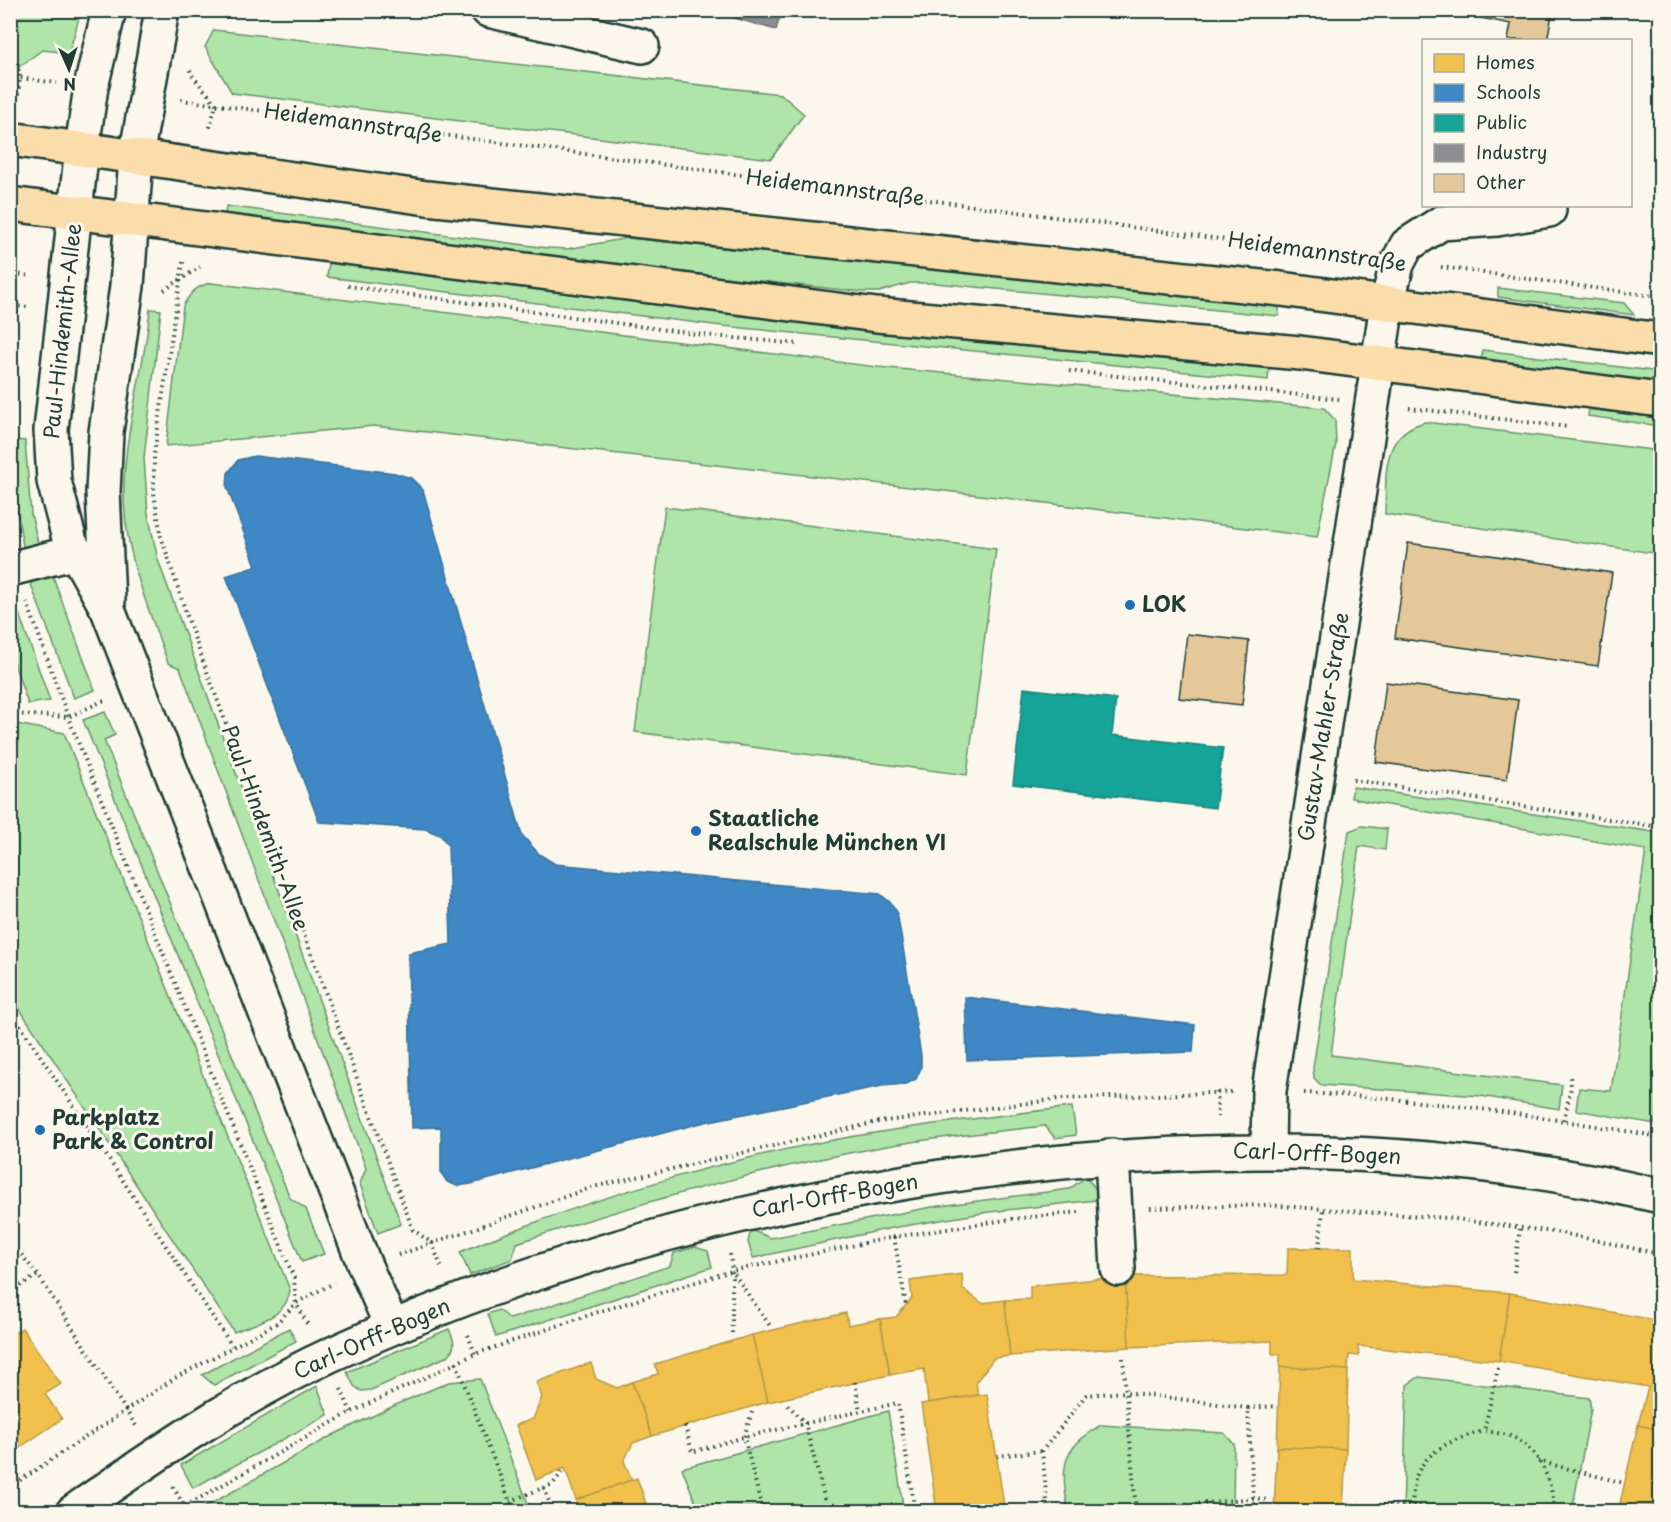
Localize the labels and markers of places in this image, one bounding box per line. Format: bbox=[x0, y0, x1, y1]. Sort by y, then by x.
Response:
place label: LOK bbox=[1142, 587, 1186, 619]
marker: LOK bbox=[1123, 598, 1137, 612]
place label: Staatliche Realschule München VI bbox=[708, 801, 946, 857]
marker: Staatliche Realschule München VI bbox=[689, 824, 703, 838]
place label: Parkplatz Park & Control bbox=[52, 1100, 214, 1156]
marker: Parkplatz Park & Control bbox=[33, 1123, 47, 1137]

